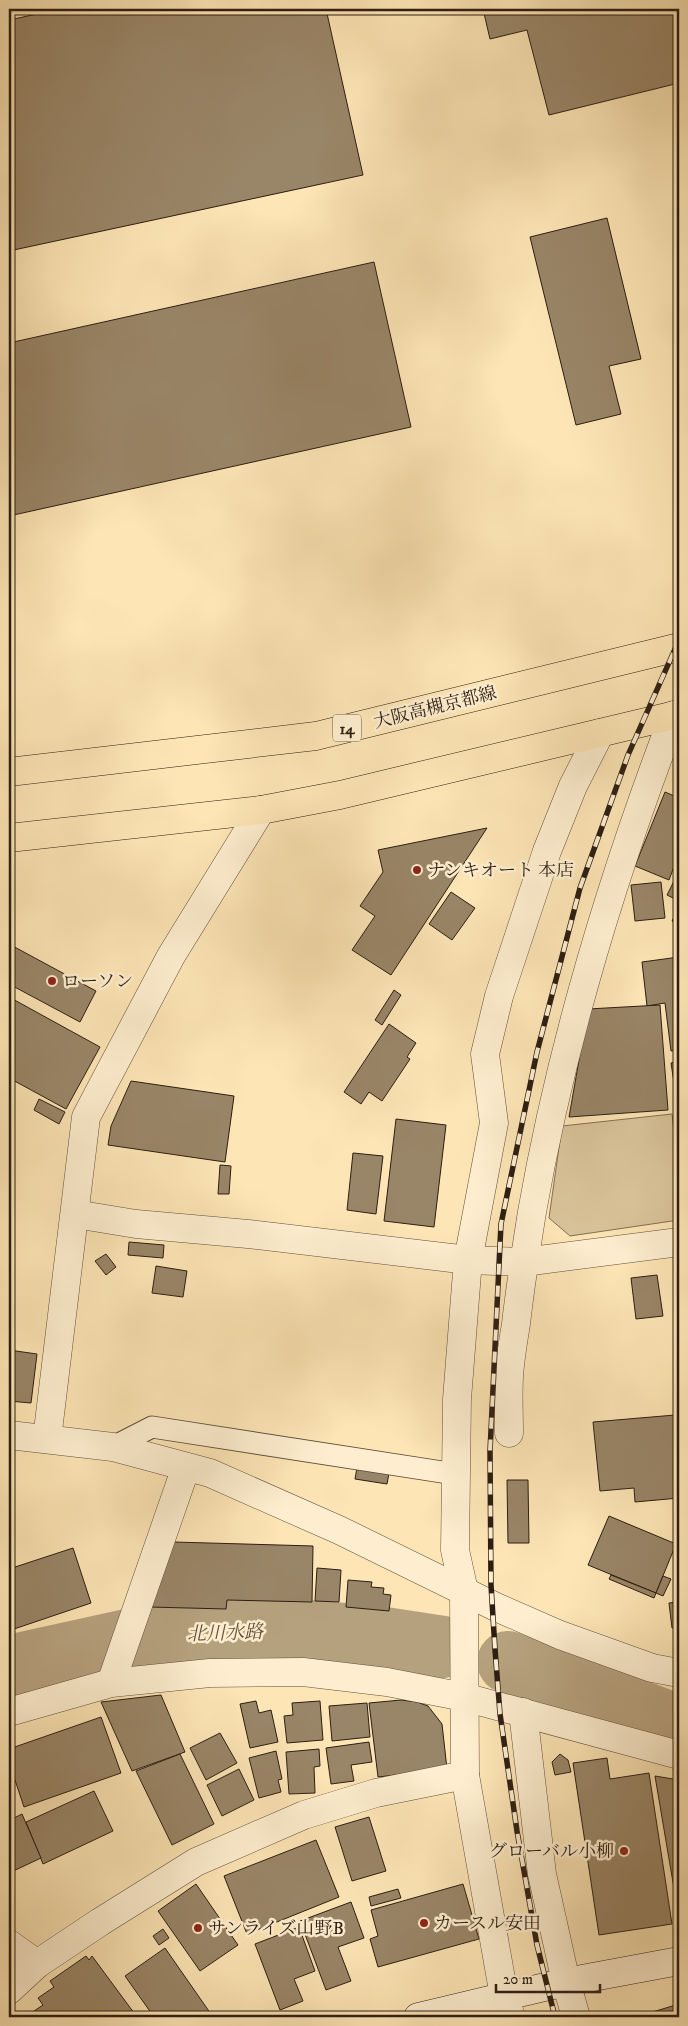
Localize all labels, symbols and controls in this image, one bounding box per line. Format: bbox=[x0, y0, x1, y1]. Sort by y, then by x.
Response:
street label: 大阪高槻京都線 bbox=[371, 682, 499, 734]
road number: 14 bbox=[333, 714, 361, 741]
place label: ナンキオート 本店 bbox=[427, 860, 574, 882]
marker: ナンキオート 本店 bbox=[411, 864, 423, 876]
place label: ローソン bbox=[62, 971, 133, 993]
marker: ローソン bbox=[46, 975, 58, 987]
water label: 北川水路 bbox=[187, 1621, 265, 1646]
place label: グローバル小柳 bbox=[489, 1841, 614, 1863]
marker: グローバル小柳 bbox=[618, 1845, 630, 1857]
place label: カースル安田 bbox=[434, 1913, 541, 1935]
marker: カースル安田 bbox=[418, 1917, 430, 1929]
place label: サンライズ山野B bbox=[208, 1918, 344, 1940]
marker: サンライズ山野B bbox=[192, 1922, 204, 1934]
scale bar bbox=[496, 1961, 599, 1993]
text: 20 m bbox=[503, 1970, 533, 1989]

